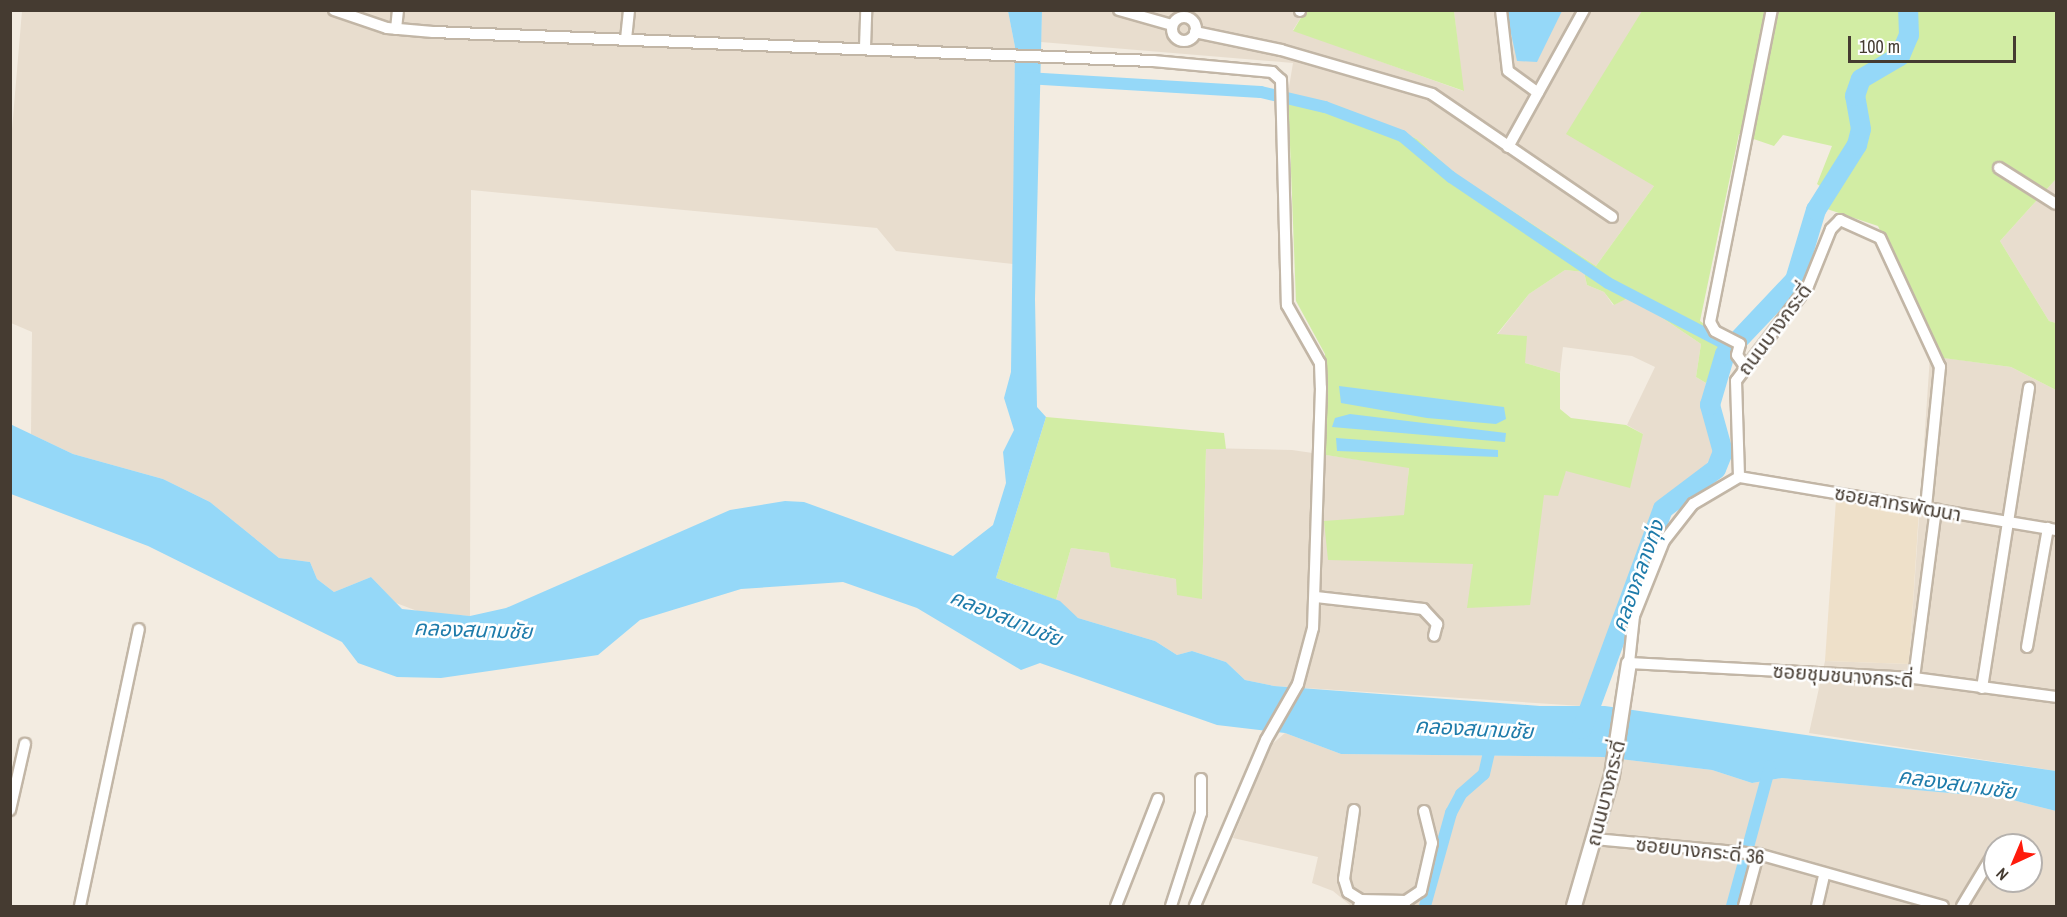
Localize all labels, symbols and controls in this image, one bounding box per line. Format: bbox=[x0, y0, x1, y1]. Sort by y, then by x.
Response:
scale bar bbox=[1851, 24, 2019, 62]
text: 100 m bbox=[1859, 34, 1900, 59]
street label: ถนนบางกระดี่ bbox=[1732, 279, 1816, 379]
street label: ซอยสาทรพัฒนา bbox=[1833, 480, 1963, 526]
water label: คลองกลางทุ่ง bbox=[1606, 517, 1670, 635]
water label: คลองสนามชัย bbox=[946, 584, 1066, 652]
water label: คลองสนามชัย bbox=[413, 615, 533, 645]
street label: ซอยชุมชนางกระดี่ bbox=[1772, 658, 1914, 692]
water label: คลองสนามชัย bbox=[1414, 713, 1534, 745]
street label: ถนนบางกระดี่ bbox=[1580, 738, 1630, 848]
water label: คลองสนามชัย bbox=[1897, 763, 2017, 805]
street label: ซอยบางกระดี่ 36 bbox=[1635, 831, 1765, 869]
north arrow bbox=[1983, 833, 2043, 893]
text: N bbox=[1991, 863, 2013, 886]

